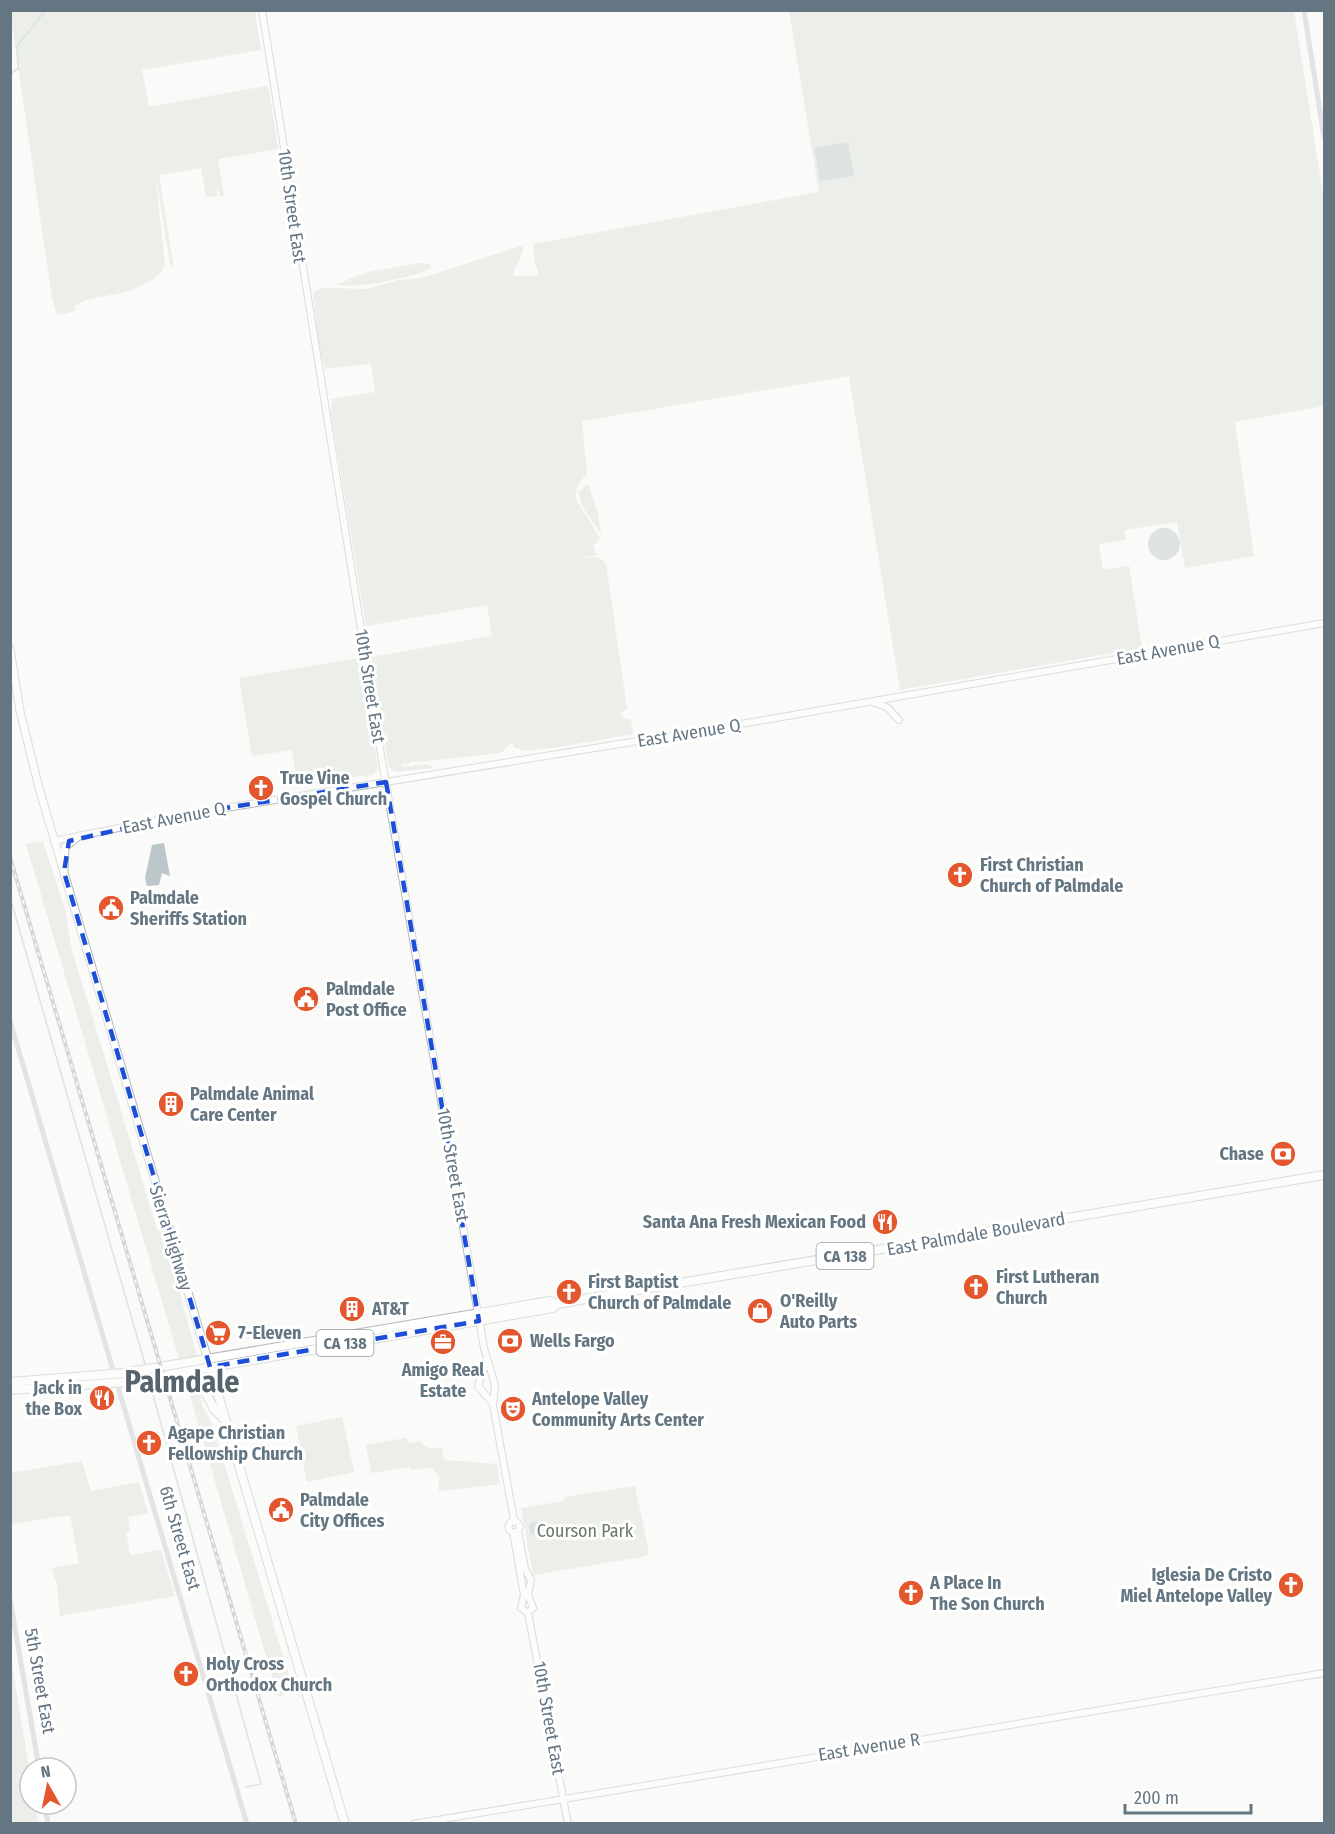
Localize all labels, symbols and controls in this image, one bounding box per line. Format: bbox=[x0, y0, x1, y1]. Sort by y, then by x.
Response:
street label: 10th Street East bbox=[273, 148, 311, 265]
street label: 10th Street East bbox=[350, 627, 390, 745]
street label: East Avenue Q bbox=[1115, 630, 1221, 670]
street label: East Avenue Q bbox=[636, 714, 742, 752]
place label: True Vine Gospel Church bbox=[280, 767, 387, 810]
church icon: True Vine Gospel Church bbox=[246, 773, 276, 803]
street label: East Avenue Q bbox=[121, 797, 227, 839]
place label: First Christian Church of Palmdale bbox=[980, 854, 1123, 897]
church icon: First Christian Church of Palmdale bbox=[945, 860, 975, 890]
place label: Palmdale Sheriffs Station bbox=[130, 887, 247, 930]
public building icon: Palmdale Sheriffs Station bbox=[96, 893, 126, 923]
place label: Palmdale Post Office bbox=[326, 978, 407, 1021]
public building icon: Palmdale Post Office bbox=[291, 984, 321, 1014]
place label: Palmdale Animal Care Center bbox=[190, 1083, 314, 1126]
building icon: Palmdale Animal Care Center bbox=[156, 1089, 186, 1119]
street label: 10th Street East bbox=[432, 1106, 474, 1224]
bank icon: Chase bbox=[1268, 1139, 1298, 1169]
place label: Chase bbox=[1219, 1143, 1264, 1165]
street label: Sierra Highway bbox=[145, 1183, 197, 1293]
restaurant icon: Santa Ana Fresh Mexican Food bbox=[870, 1207, 900, 1237]
street label: East Palmdale Boulevard bbox=[885, 1207, 1067, 1261]
place label: Santa Ana Fresh Mexican Food bbox=[643, 1211, 866, 1233]
road number: CA 138 bbox=[816, 1243, 874, 1269]
place label: First Lutheran Church bbox=[996, 1266, 1099, 1309]
place label: First Baptist Church of Palmdale bbox=[588, 1271, 731, 1314]
church icon: First Lutheran Church bbox=[961, 1272, 991, 1302]
church icon: First Baptist Church of Palmdale bbox=[554, 1277, 584, 1307]
place label: O'Reilly Auto Parts bbox=[779, 1290, 857, 1333]
building icon: AT&T bbox=[337, 1294, 367, 1324]
shop icon: O'Reilly Auto Parts bbox=[745, 1296, 775, 1326]
place label: AT&T bbox=[371, 1298, 409, 1320]
supermarket icon: 7-Eleven bbox=[203, 1318, 233, 1348]
place label: 7-Eleven bbox=[238, 1322, 301, 1344]
bank icon: Wells Fargo bbox=[495, 1326, 525, 1356]
office icon: Amigo Real Estate bbox=[428, 1327, 458, 1357]
road number: CA 138 bbox=[316, 1330, 374, 1356]
place label: Wells Fargo bbox=[530, 1330, 615, 1352]
place label: Amigo Real Estate bbox=[401, 1359, 484, 1402]
district label: Palmdale bbox=[125, 1364, 239, 1400]
place label: Jack in the Box bbox=[25, 1377, 83, 1420]
restaurant icon: Jack in the Box bbox=[87, 1383, 117, 1413]
place label: Antelope Valley Community Arts Center bbox=[531, 1388, 704, 1431]
theatre icon: Antelope Valley Community Arts Center bbox=[498, 1394, 528, 1424]
place label: Agape Christian Fellowship Church bbox=[167, 1422, 303, 1465]
church icon: Agape Christian Fellowship Church bbox=[134, 1428, 164, 1458]
street label: 6th Street East bbox=[155, 1483, 205, 1593]
place label: Palmdale City Offices bbox=[300, 1489, 384, 1532]
public building icon: Palmdale City Offices bbox=[266, 1495, 296, 1525]
park label: Courson Park bbox=[537, 1520, 634, 1542]
place label: Iglesia De Cristo Miel Antelope Valley bbox=[1120, 1564, 1272, 1607]
church icon: Iglesia De Cristo Miel Antelope Valley bbox=[1276, 1570, 1306, 1600]
place label: A Place In The Son Church bbox=[929, 1572, 1045, 1615]
church icon: A Place In The Son Church bbox=[896, 1578, 926, 1608]
street label: 5th Street East bbox=[20, 1627, 60, 1736]
place label: Holy Cross Orthodox Church bbox=[206, 1653, 332, 1696]
church icon: Holy Cross Orthodox Church bbox=[171, 1659, 201, 1689]
street label: 10th Street East bbox=[528, 1659, 570, 1777]
street label: East Avenue R bbox=[816, 1728, 922, 1766]
north arrow bbox=[18, 1756, 78, 1816]
text: N bbox=[40, 1762, 52, 1782]
scale bar bbox=[1125, 1777, 1251, 1815]
text: 200 m bbox=[1134, 1787, 1179, 1809]

